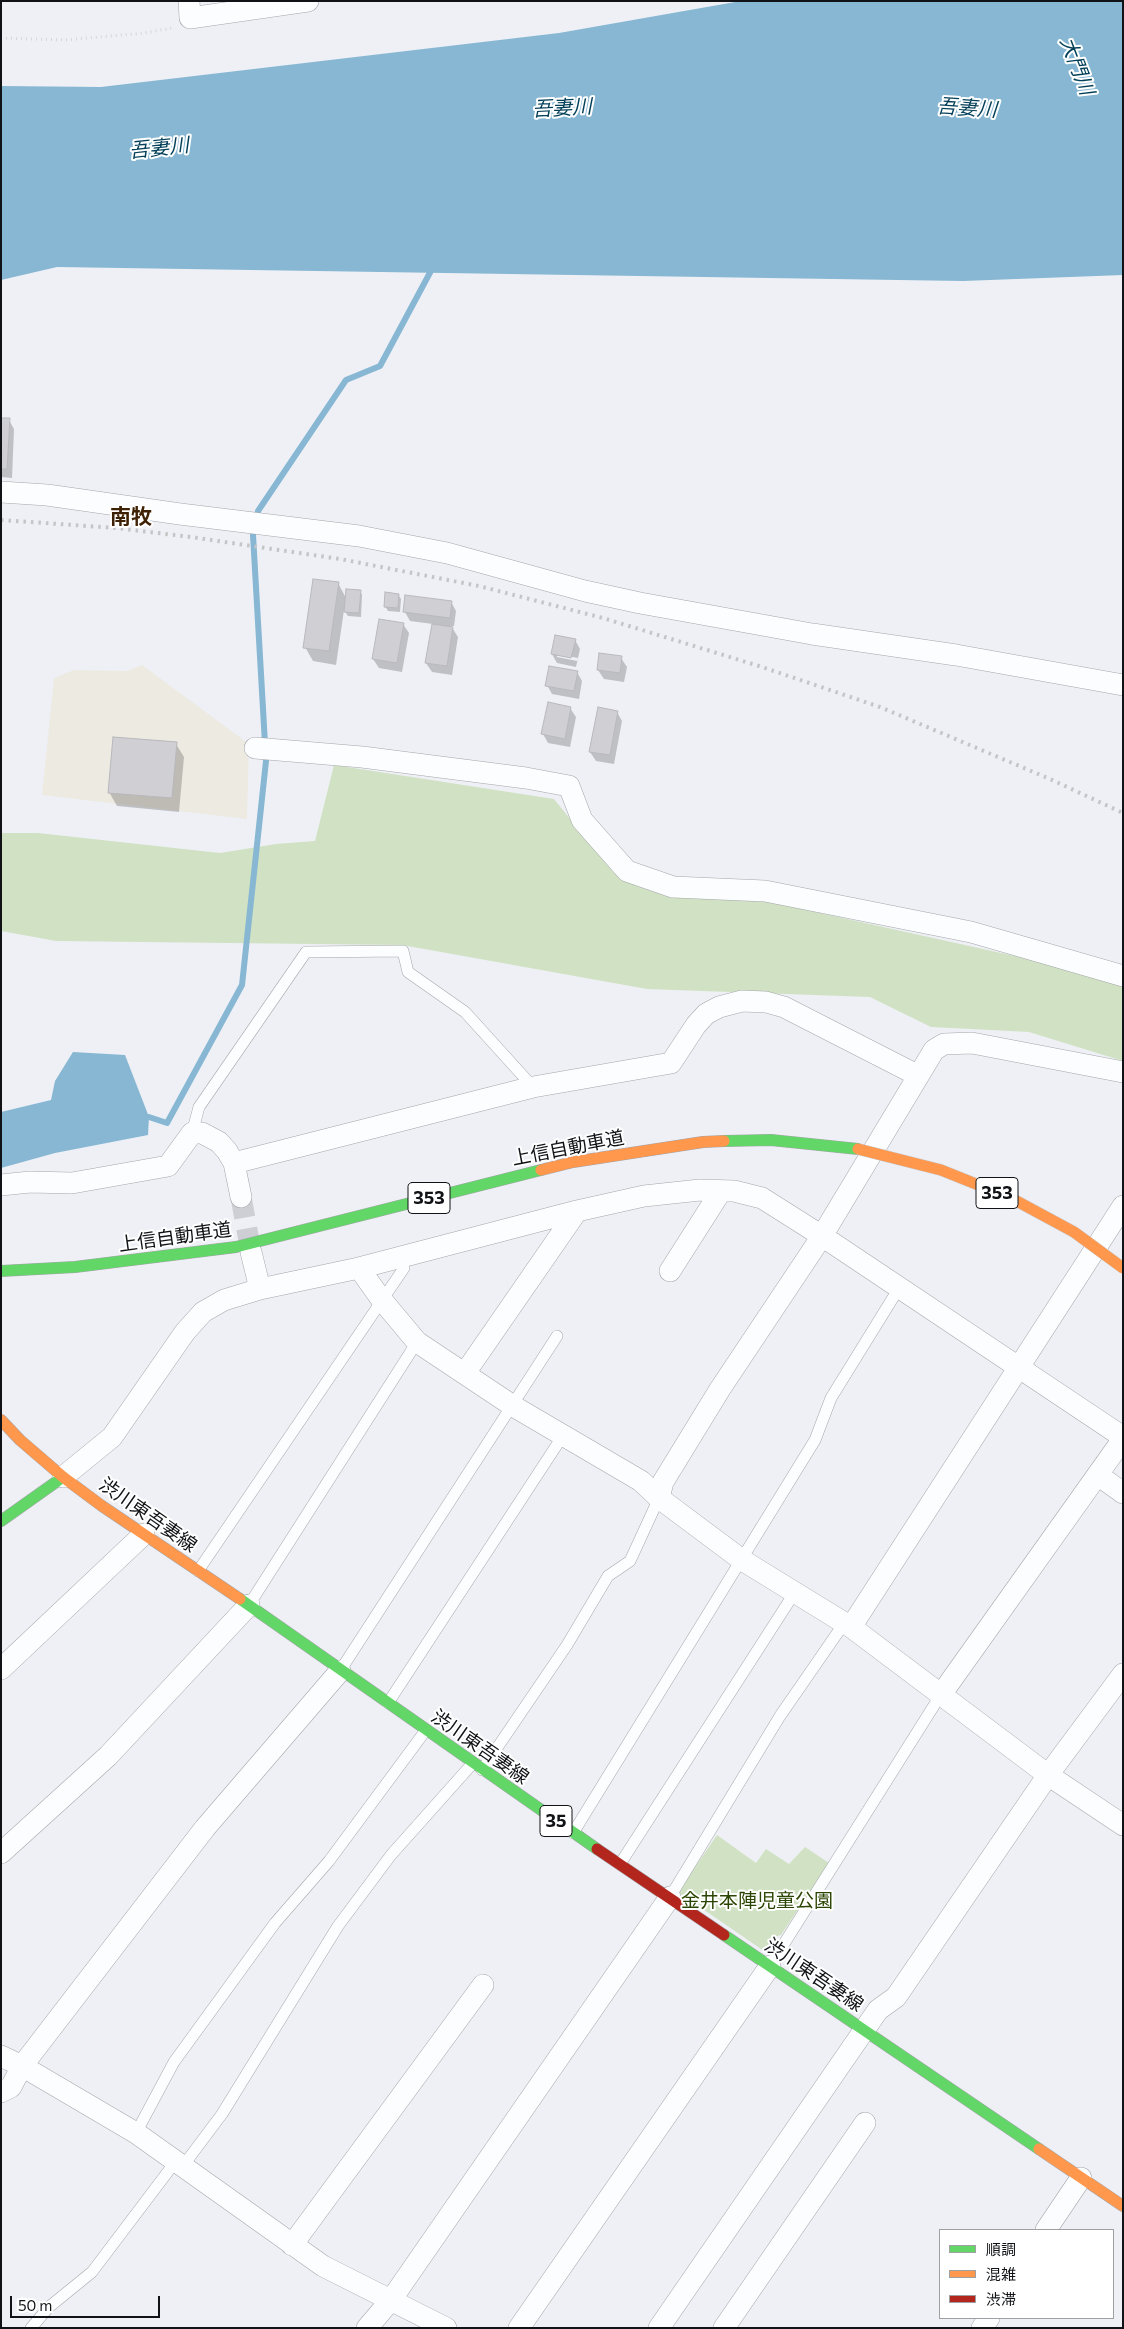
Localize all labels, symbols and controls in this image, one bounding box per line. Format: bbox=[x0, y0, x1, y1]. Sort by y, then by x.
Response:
water label: 大門川 bbox=[1055, 34, 1099, 98]
water label: 吾妻川 bbox=[531, 94, 593, 122]
water label: 吾妻川 bbox=[936, 94, 998, 122]
water label: 吾妻川 bbox=[128, 133, 190, 163]
district label: 南牧 bbox=[110, 504, 152, 530]
street label: 上信自動車道 bbox=[510, 1126, 626, 1170]
road number: 353 bbox=[976, 1178, 1018, 1208]
road number: 353 bbox=[408, 1182, 450, 1214]
street label: 上信自動車道 bbox=[117, 1218, 233, 1256]
street label: 渋川東吾妻線 bbox=[95, 1473, 201, 1557]
street label: 渋川東吾妻線 bbox=[427, 1705, 533, 1789]
road number: 35 bbox=[540, 1805, 572, 1836]
park label: 金井本陣児童公園 bbox=[681, 1890, 833, 1912]
street label: 渋川東吾妻線 bbox=[760, 1934, 868, 2016]
legend bbox=[939, 2229, 1114, 2319]
text: 順調 bbox=[986, 2240, 1016, 2258]
text: 混雑 bbox=[986, 2265, 1016, 2283]
scale bar bbox=[12, 2286, 162, 2318]
text: 渋滞 bbox=[986, 2290, 1016, 2308]
text: 50 m bbox=[18, 2296, 52, 2314]

